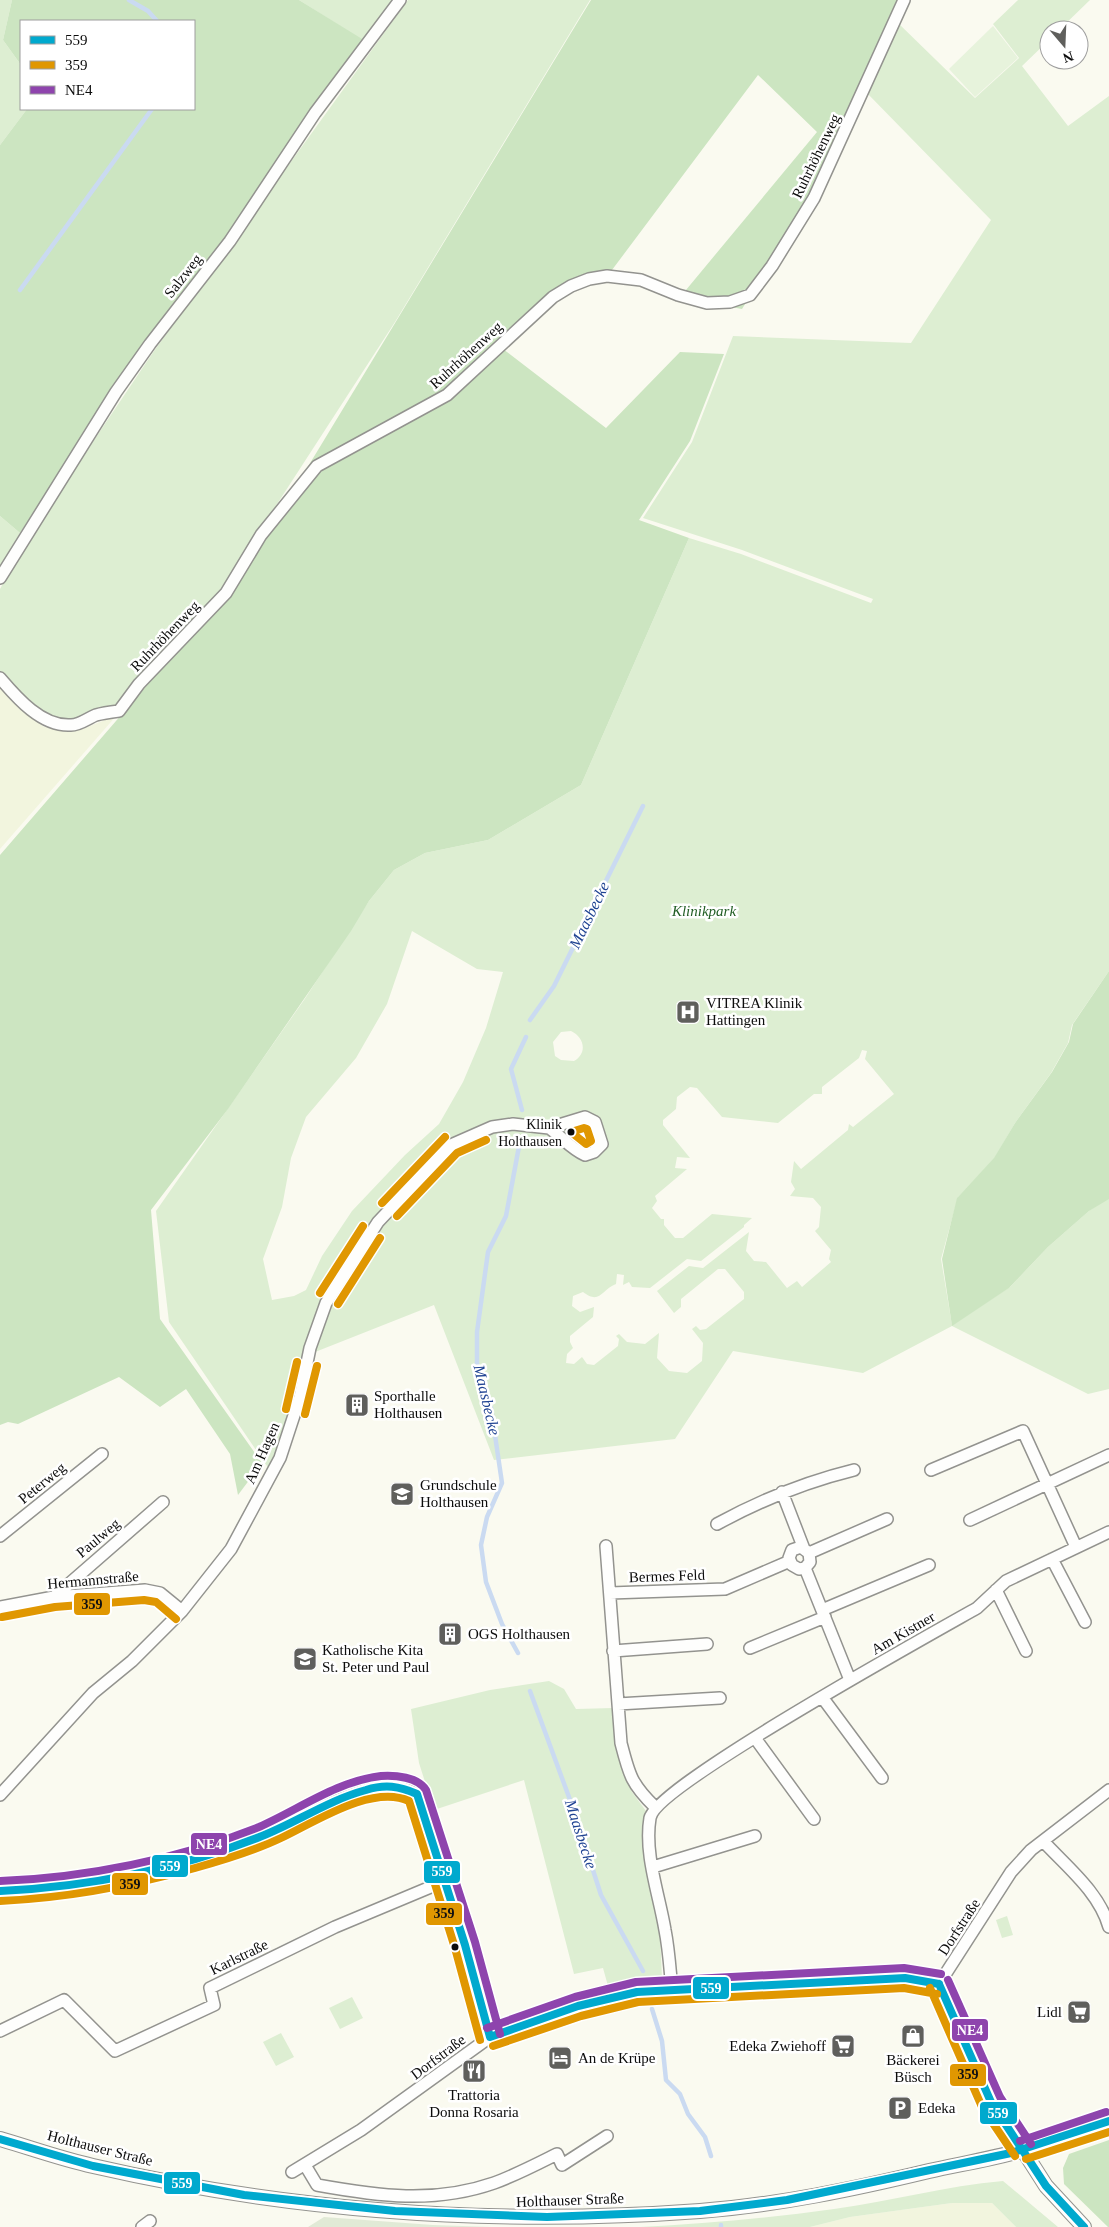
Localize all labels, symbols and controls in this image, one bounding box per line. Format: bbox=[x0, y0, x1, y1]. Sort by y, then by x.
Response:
legend bbox=[20, 20, 195, 110]
north arrow bbox=[1039, 20, 1089, 70]
text: 559 bbox=[65, 32, 88, 48]
text: N bbox=[1061, 48, 1075, 66]
text: 359 bbox=[65, 57, 88, 73]
text: NE4 bbox=[65, 82, 93, 98]
street label: Ruhrhöhenweg bbox=[789, 111, 843, 201]
street label: Salzweg bbox=[161, 251, 205, 301]
street label: Ruhrhöhenweg bbox=[427, 318, 506, 392]
street label: Ruhrhöhenweg bbox=[127, 597, 203, 675]
water label: Maasbecke bbox=[565, 879, 612, 952]
park label: Klinikpark bbox=[671, 903, 736, 919]
place label: VITREA Klinik Hattingen bbox=[706, 995, 803, 1028]
hospital icon: VITREA Klinik Hattingen bbox=[675, 999, 701, 1025]
place label: Klinik Holthausen bbox=[498, 1117, 562, 1149]
marker: Klinik Holthausen bbox=[566, 1127, 576, 1137]
water label: Maasbecke bbox=[470, 1362, 503, 1437]
place label: Sporthalle Holthausen bbox=[374, 1388, 443, 1421]
building icon: Sporthalle Holthausen bbox=[344, 1392, 370, 1418]
street label: Am Hagen bbox=[241, 1419, 283, 1486]
street label: Peterweg bbox=[15, 1459, 69, 1507]
place label: Grundschule Holthausen bbox=[420, 1477, 497, 1510]
school or university icon: Grundschule Holthausen bbox=[389, 1481, 415, 1507]
street label: Paulweg bbox=[73, 1515, 123, 1561]
street label: Bermes Feld bbox=[629, 1567, 706, 1585]
street label: Hermannstraße bbox=[47, 1568, 140, 1592]
line badge: 359 bbox=[73, 1592, 111, 1616]
text: 359 bbox=[82, 1597, 103, 1612]
street label: Am Kistner bbox=[869, 1608, 937, 1658]
building icon: OGS Holthausen bbox=[437, 1621, 463, 1647]
place label: OGS Holthausen bbox=[468, 1626, 571, 1642]
place label: Katholische Kita St. Peter und Paul bbox=[322, 1642, 430, 1675]
school or university icon: Katholische Kita St. Peter und Paul bbox=[292, 1646, 318, 1672]
water label: Maasbecke bbox=[561, 1796, 600, 1871]
line badge: NE4 bbox=[190, 1832, 228, 1856]
text: NE4 bbox=[196, 1837, 222, 1852]
line badge: 559 bbox=[151, 1854, 189, 1878]
text: 559 bbox=[160, 1859, 181, 1874]
line badge: 559 bbox=[423, 1860, 461, 1884]
text: 559 bbox=[432, 1864, 453, 1879]
line badge: 359 bbox=[111, 1872, 149, 1896]
text: 359 bbox=[120, 1877, 141, 1892]
street label: Dorfstraße bbox=[935, 1895, 983, 1958]
line badge: 359 bbox=[425, 1902, 463, 1926]
text: 359 bbox=[434, 1906, 455, 1921]
street label: Karlstraße bbox=[207, 1936, 271, 1978]
unlabelled marker bbox=[450, 1942, 460, 1952]
line badge: 559 bbox=[692, 1976, 730, 2000]
text: 559 bbox=[701, 1981, 722, 1996]
supermarket icon: Lidl bbox=[1066, 1999, 1092, 2025]
place label: Lidl bbox=[1037, 2004, 1062, 2020]
line badge: NE4 bbox=[951, 2018, 989, 2042]
shop icon: Bäckerei Büsch bbox=[900, 2023, 926, 2049]
text: NE4 bbox=[957, 2023, 983, 2038]
street label: Dorfstraße bbox=[408, 2031, 469, 2083]
supermarket icon: Edeka Zwiehoff bbox=[830, 2033, 856, 2059]
place label: Edeka Zwiehoff bbox=[729, 2038, 826, 2054]
hotel icon: An de Krüpe bbox=[547, 2045, 573, 2071]
place label: An de Krüpe bbox=[578, 2050, 656, 2066]
place label: Bäckerei Büsch bbox=[886, 2052, 940, 2085]
restaurant icon: Trattoria Donna Rosaria bbox=[461, 2058, 487, 2084]
line badge: 359 bbox=[949, 2063, 987, 2087]
text: 359 bbox=[958, 2067, 979, 2082]
place label: Trattoria Donna Rosaria bbox=[429, 2087, 519, 2120]
parking icon: Edeka bbox=[887, 2095, 913, 2121]
place label: Edeka bbox=[918, 2100, 956, 2116]
line badge: 559 bbox=[979, 2101, 1018, 2125]
text: 559 bbox=[988, 2106, 1009, 2121]
street label: Holthauser Straße bbox=[46, 2127, 155, 2169]
line badge: 559 bbox=[163, 2171, 201, 2195]
text: 559 bbox=[172, 2176, 193, 2191]
street label: Holthauser Straße bbox=[516, 2190, 625, 2210]

